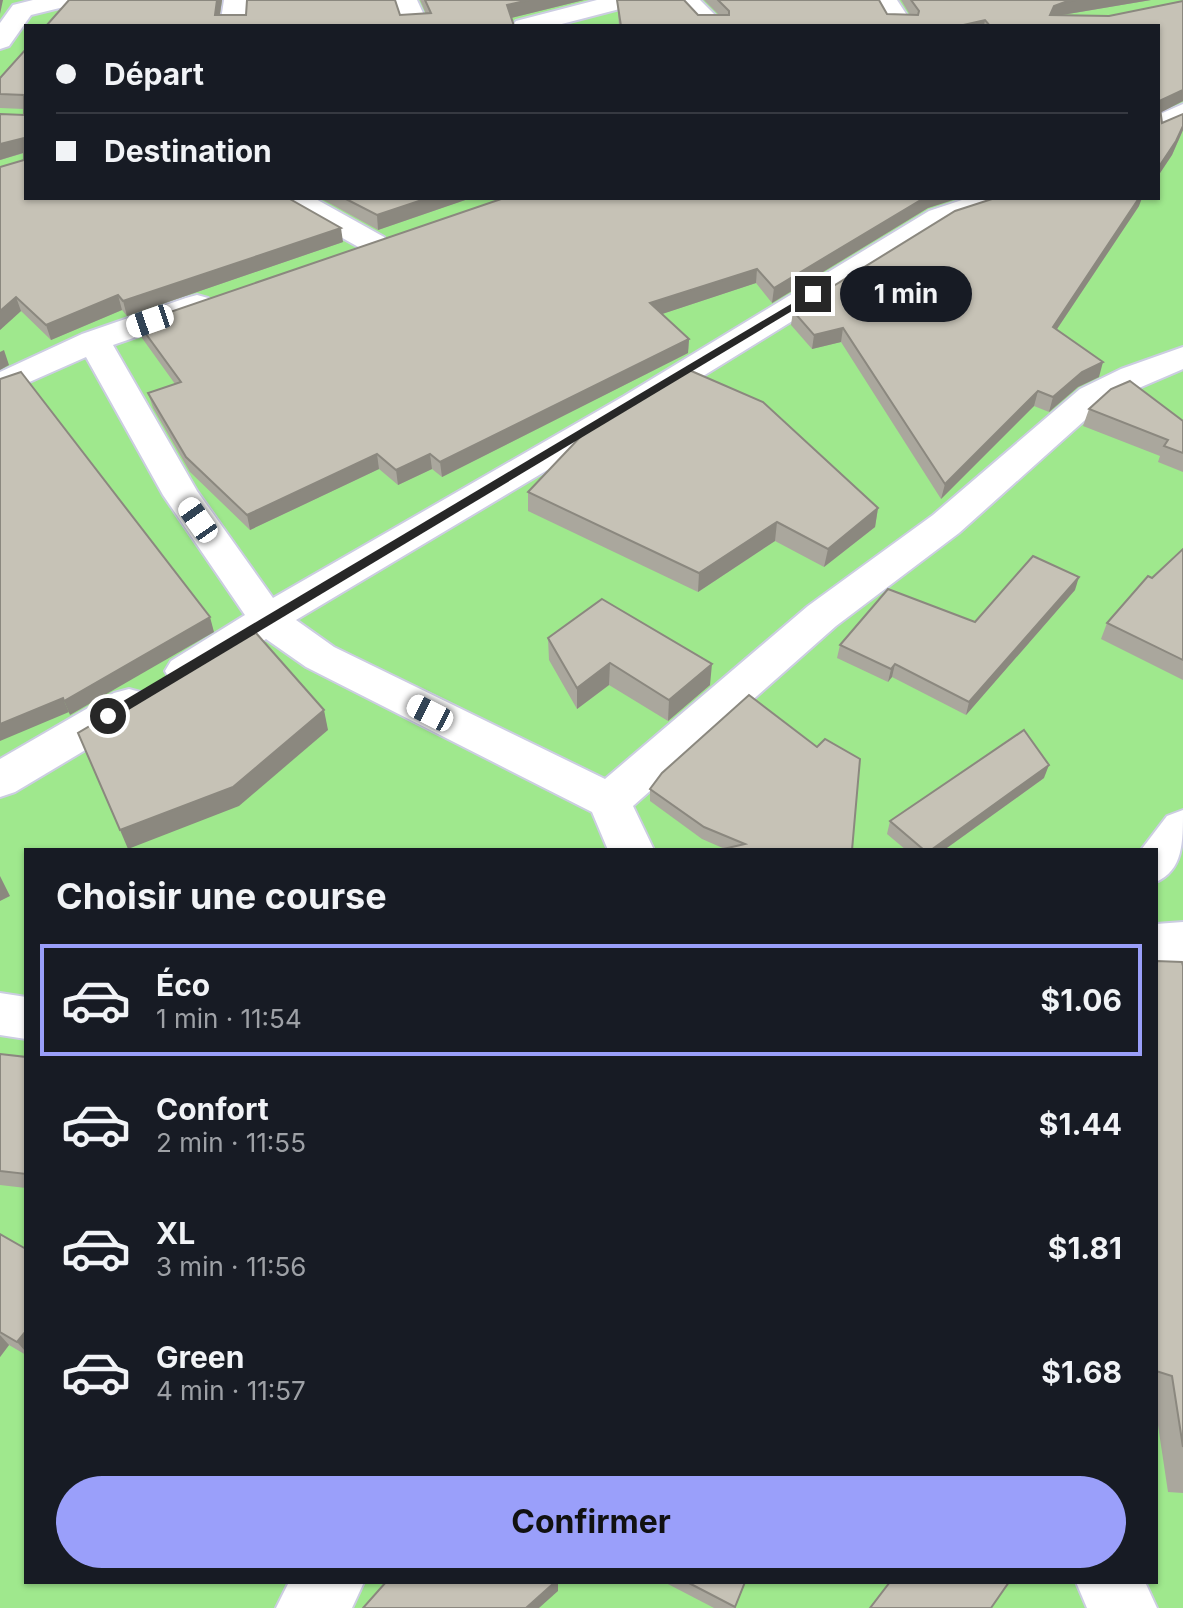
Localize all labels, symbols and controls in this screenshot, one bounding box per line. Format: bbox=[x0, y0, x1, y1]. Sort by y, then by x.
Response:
text: Départ bbox=[104, 56, 204, 92]
text: Destination bbox=[104, 133, 272, 169]
callout: 1 min bbox=[841, 266, 973, 322]
route end bbox=[795, 276, 831, 312]
text: 1 min bbox=[874, 278, 938, 309]
car bbox=[123, 302, 177, 340]
car bbox=[174, 493, 222, 547]
car bbox=[403, 691, 457, 735]
route start bbox=[90, 698, 126, 734]
text: Choisir une course bbox=[56, 874, 387, 918]
icon: car bbox=[60, 964, 132, 1036]
text: Éco bbox=[156, 967, 210, 1003]
text: $1.06 bbox=[1041, 982, 1122, 1018]
text: 1 min · 11:54 bbox=[156, 1003, 302, 1034]
icon: car bbox=[60, 1088, 132, 1160]
text: Confort bbox=[156, 1091, 269, 1127]
text: $1.44 bbox=[1039, 1106, 1122, 1142]
text: 2 min · 11:55 bbox=[156, 1127, 306, 1158]
icon: car bbox=[60, 1212, 132, 1284]
text: XL bbox=[156, 1215, 195, 1251]
text: $1.81 bbox=[1048, 1230, 1122, 1266]
text: 3 min · 11:56 bbox=[156, 1251, 307, 1282]
icon: car bbox=[60, 1336, 132, 1408]
text: Green bbox=[156, 1339, 244, 1375]
text: $1.68 bbox=[1041, 1354, 1122, 1390]
text: 4 min · 11:57 bbox=[156, 1375, 306, 1406]
button: Confirmer bbox=[56, 1476, 1126, 1568]

